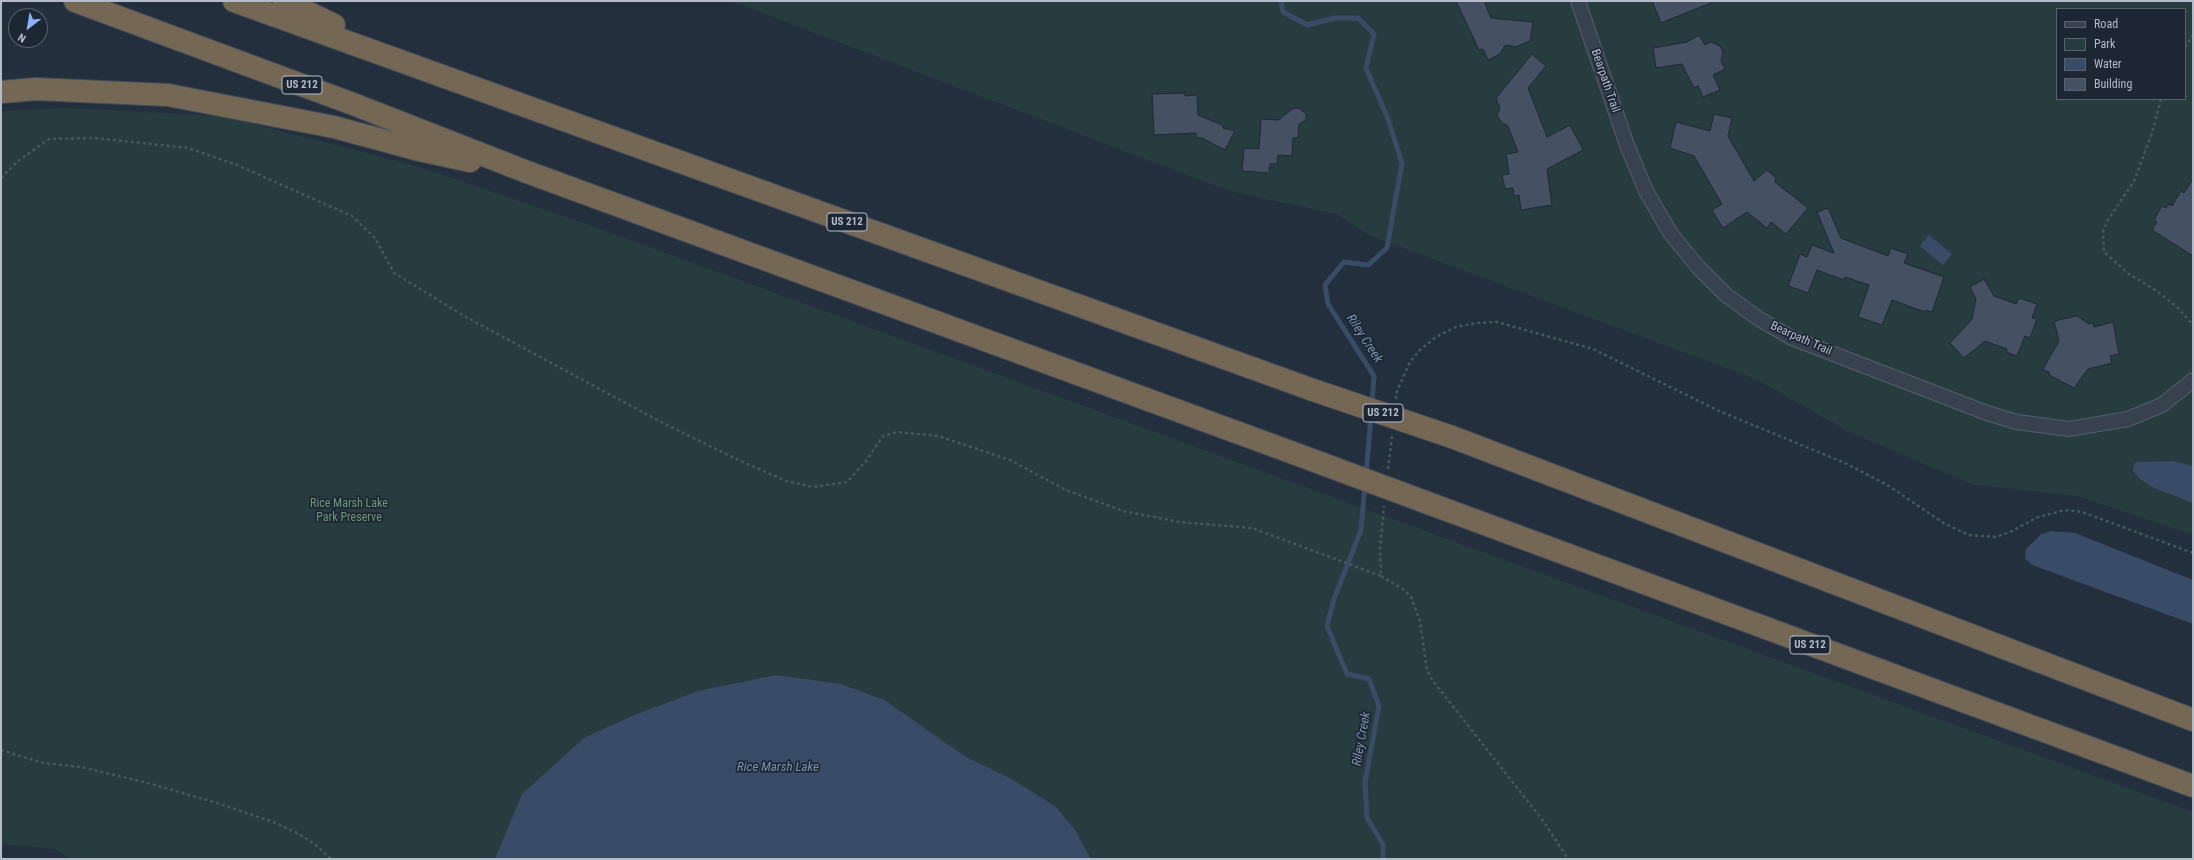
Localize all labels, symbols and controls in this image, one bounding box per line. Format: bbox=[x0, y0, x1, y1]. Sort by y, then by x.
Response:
north arrow bbox=[8, 8, 48, 48]
legend bbox=[2056, 8, 2186, 100]
text: Road bbox=[2094, 17, 2118, 31]
text: N bbox=[16, 31, 28, 45]
text: Park bbox=[2094, 37, 2115, 51]
street label: Bearpath Trail bbox=[1587, 48, 1623, 114]
text: Water bbox=[2094, 57, 2122, 71]
road number: US 212 bbox=[282, 76, 322, 94]
text: Building bbox=[2094, 77, 2132, 91]
road number: US 212 bbox=[827, 213, 867, 231]
water label: Riley Creek bbox=[1343, 312, 1385, 366]
street label: Bearpath Trail bbox=[1768, 319, 1834, 359]
road number: US 212 bbox=[1363, 404, 1403, 422]
park label: Rice Marsh Lake Park Preserve bbox=[310, 497, 388, 525]
road number: US 212 bbox=[1790, 636, 1830, 654]
water label: Riley Creek bbox=[1350, 711, 1374, 767]
water label: Rice Marsh Lake bbox=[737, 760, 819, 776]

